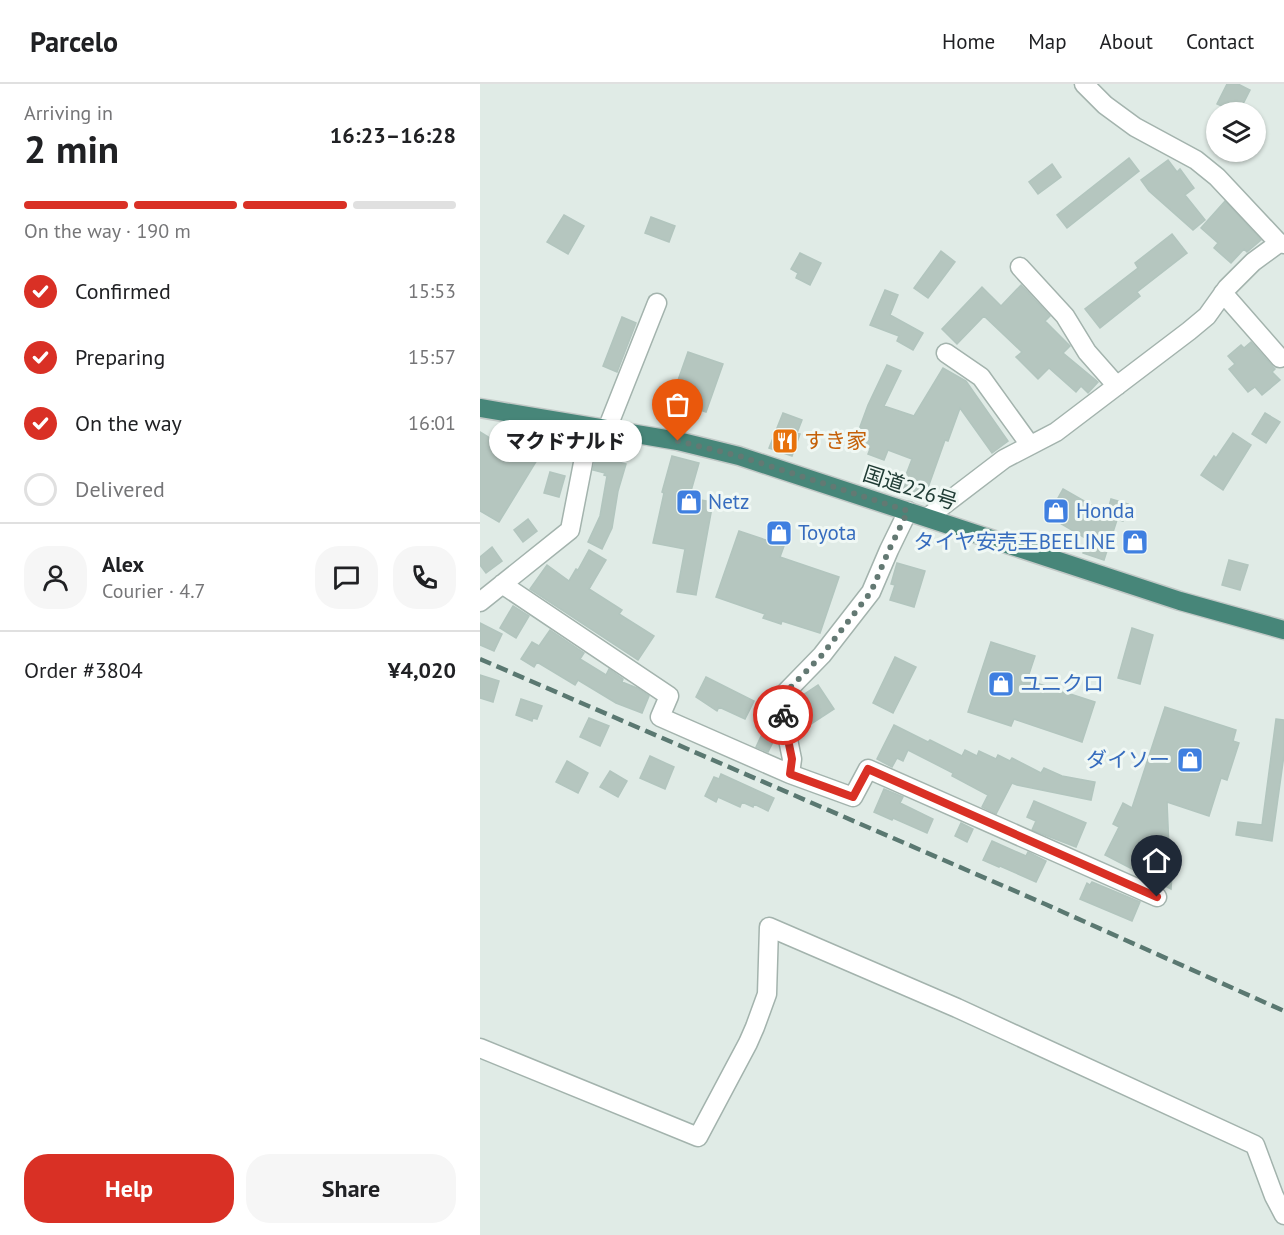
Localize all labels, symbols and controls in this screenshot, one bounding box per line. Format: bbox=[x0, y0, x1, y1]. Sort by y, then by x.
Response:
text: Parcelo bbox=[30, 23, 118, 60]
text: Home bbox=[942, 28, 995, 55]
text: Map bbox=[1028, 28, 1067, 55]
text: About bbox=[1100, 28, 1153, 55]
text: Contact bbox=[1186, 28, 1254, 55]
text: Arriving in bbox=[24, 100, 113, 126]
map controls bbox=[1206, 102, 1266, 162]
button: layers bbox=[1206, 102, 1266, 162]
text: 16:23–16:28 bbox=[330, 121, 456, 149]
text: 2 min bbox=[24, 123, 119, 174]
text: On the way · 190 m bbox=[24, 218, 191, 244]
icon: check bbox=[24, 275, 57, 308]
text: Confirmed bbox=[75, 277, 171, 305]
text: 15:53 bbox=[408, 278, 456, 304]
icon: check bbox=[24, 341, 57, 374]
text: Preparing bbox=[75, 343, 165, 371]
text: 15:57 bbox=[408, 344, 456, 370]
pin bbox=[652, 379, 703, 441]
icon: bag bbox=[661, 388, 694, 421]
icon: check bbox=[24, 407, 57, 440]
text: On the way bbox=[75, 409, 182, 437]
text: 16:01 bbox=[408, 410, 456, 436]
callout: マクドナルド bbox=[489, 420, 642, 462]
restaurant icon: すき家 bbox=[770, 426, 800, 456]
place label: すき家 bbox=[804, 427, 867, 454]
text: マクドナルド bbox=[506, 428, 626, 454]
street label: 国道226号 bbox=[860, 460, 961, 515]
text: Delivered bbox=[75, 475, 165, 503]
shop icon: Netz bbox=[674, 487, 704, 517]
place label: Netz bbox=[708, 488, 749, 515]
shop icon: Honda bbox=[1041, 496, 1071, 526]
place label: Honda bbox=[1076, 497, 1135, 524]
shop icon: Toyota bbox=[764, 518, 794, 548]
place label: Toyota bbox=[798, 519, 856, 546]
shop icon: タイヤ安売王BEELINE bbox=[1120, 527, 1150, 557]
place label: タイヤ安売王BEELINE bbox=[913, 528, 1116, 555]
button: person bbox=[24, 546, 87, 609]
button: chat bbox=[315, 546, 378, 609]
button: phone bbox=[393, 546, 456, 609]
text: Alex bbox=[102, 550, 144, 578]
text: Courier · 4.7 bbox=[102, 578, 205, 604]
text: Order #3804 bbox=[24, 656, 143, 684]
text: ¥4,020 bbox=[388, 656, 456, 684]
shop icon: ユニクロ bbox=[986, 669, 1016, 699]
place label: ユニクロ bbox=[1020, 670, 1104, 697]
courier bbox=[753, 685, 813, 745]
icon: bike bbox=[767, 699, 800, 732]
shop icon: ダイソー bbox=[1175, 745, 1205, 775]
place label: ダイソー bbox=[1086, 746, 1170, 773]
pin bbox=[1131, 835, 1182, 897]
icon: home bbox=[1140, 844, 1173, 877]
button: Help bbox=[24, 1154, 234, 1223]
button: Share bbox=[246, 1154, 456, 1223]

